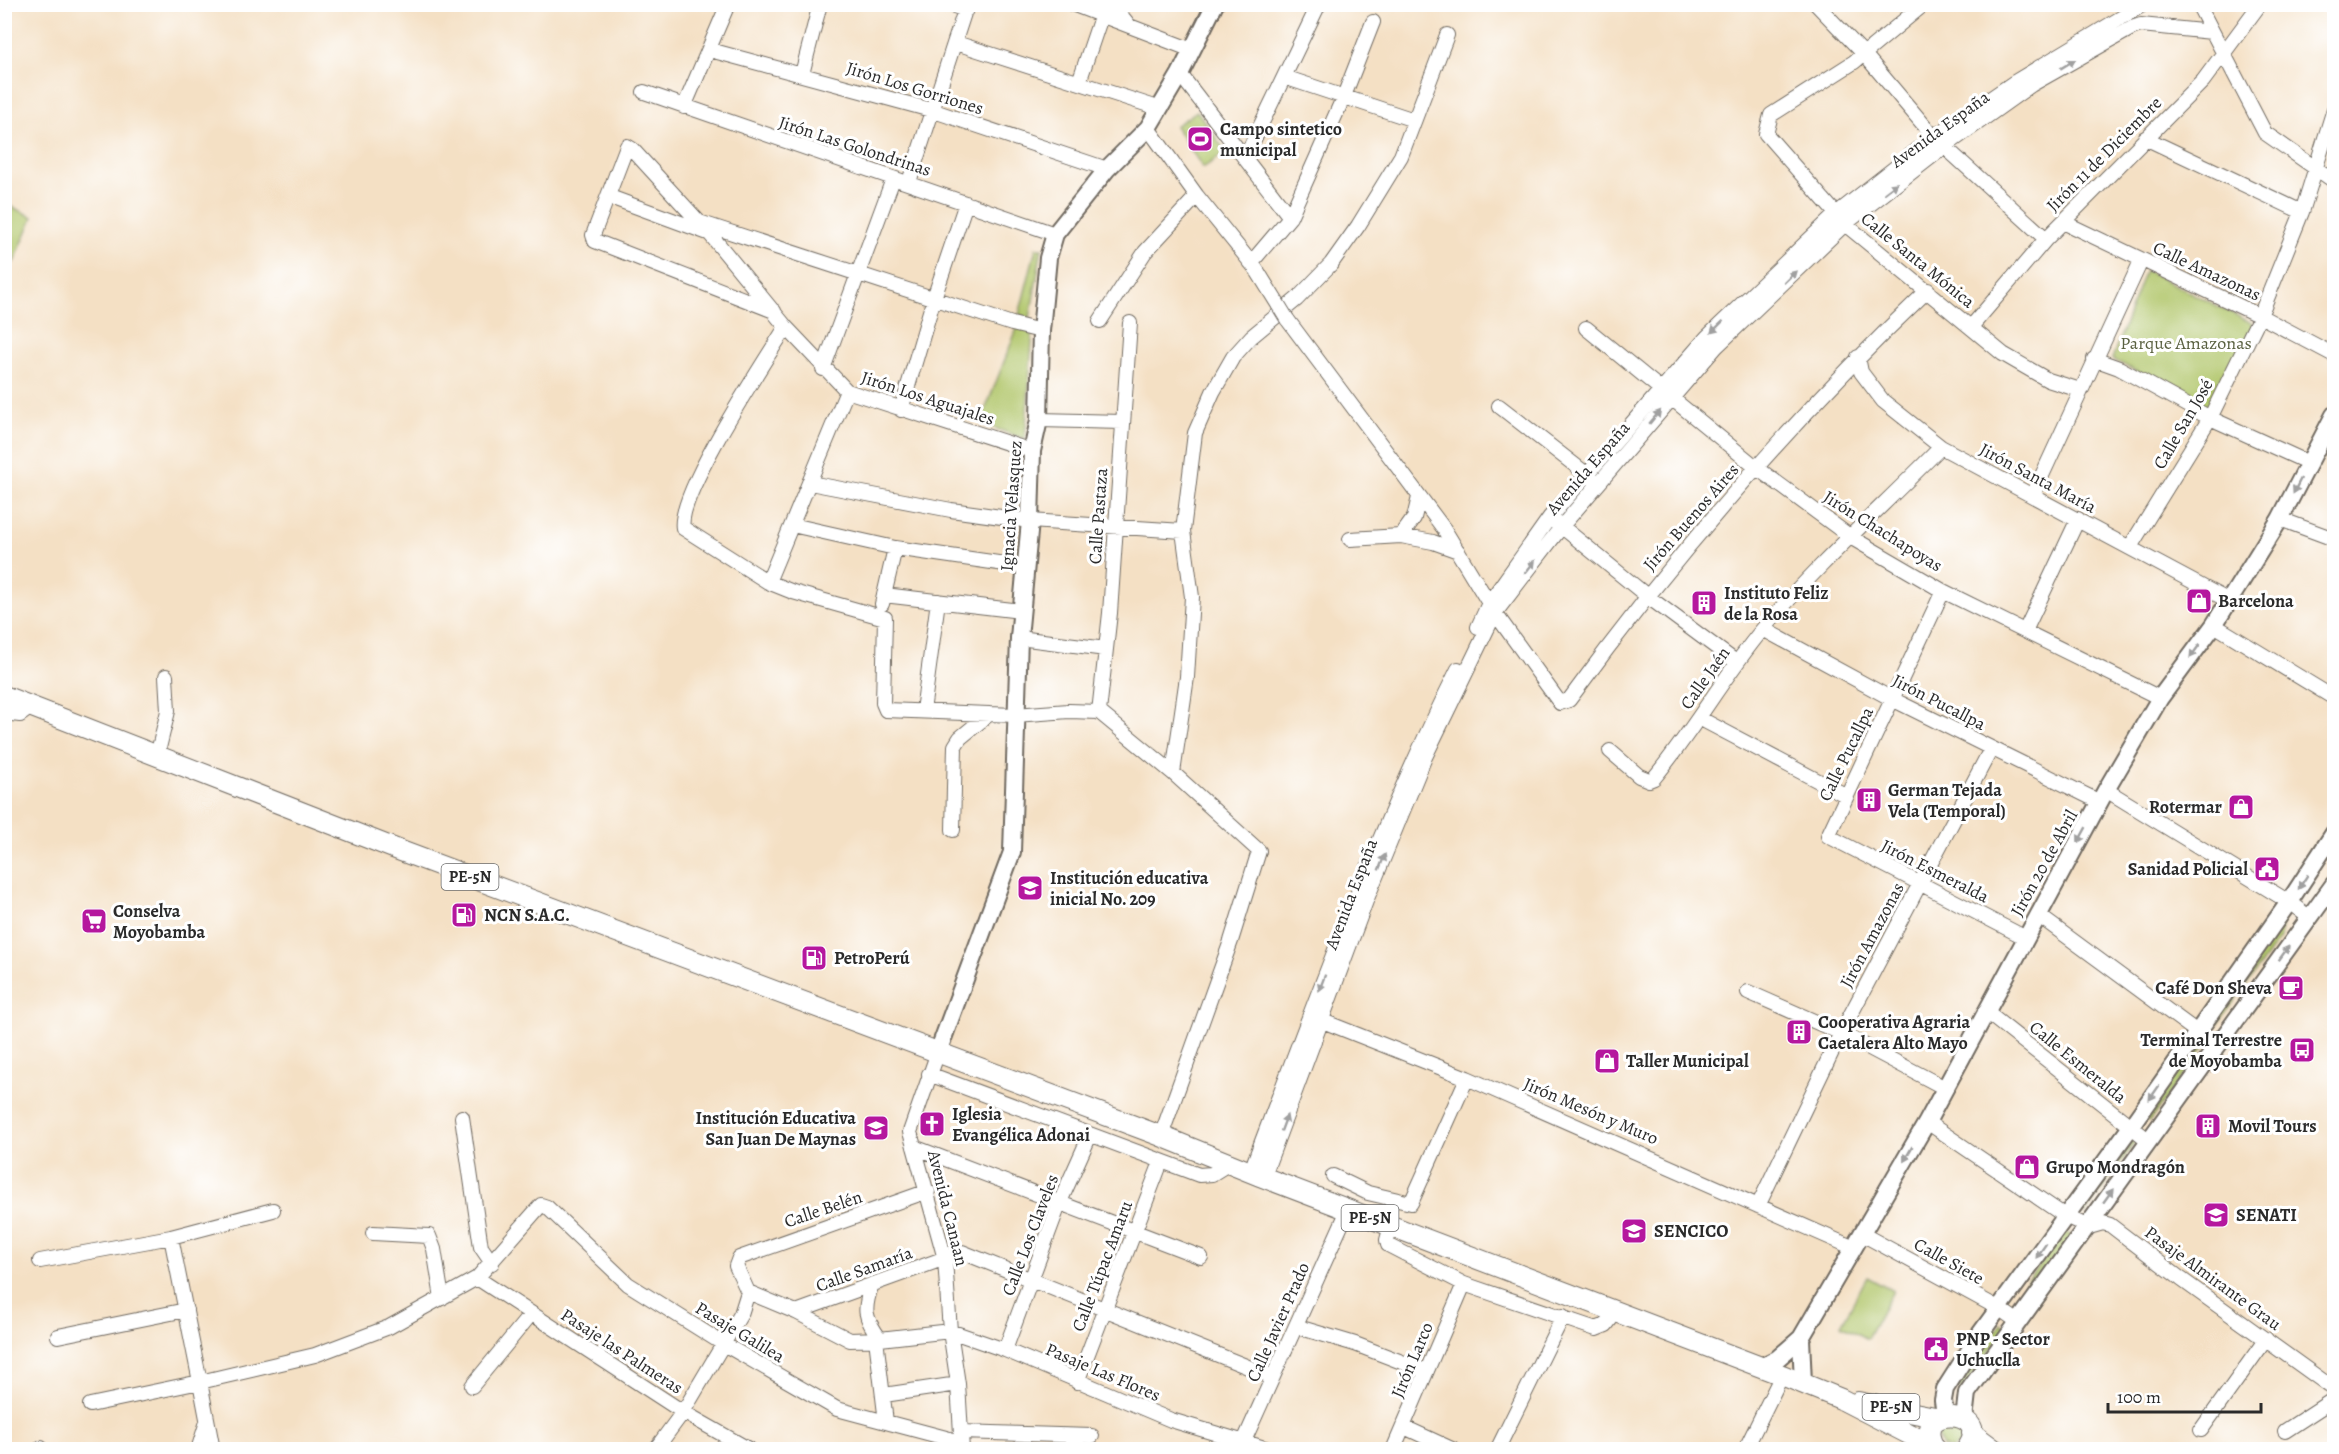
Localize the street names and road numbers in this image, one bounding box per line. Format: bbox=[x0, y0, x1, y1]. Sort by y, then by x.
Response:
street label: Jirón Los Gorriones bbox=[843, 56, 987, 120]
street label: Avenida España bbox=[1885, 85, 1995, 174]
street label: Jirón 11 de Diciembre bbox=[2041, 91, 2167, 217]
street label: Jirón Las Golondrinas bbox=[776, 110, 934, 182]
street label: Calle Santa Mónica bbox=[1856, 207, 1980, 314]
street label: Calle Amazonas bbox=[2149, 236, 2265, 306]
street label: Jirón Los Aguajales bbox=[858, 365, 998, 431]
street label: Calle San José bbox=[2147, 374, 2219, 474]
street label: Avenida España bbox=[1540, 416, 1636, 521]
street label: Jirón Santa María bbox=[1975, 437, 2101, 519]
street label: Ignacia Velasquez bbox=[994, 440, 1028, 572]
street label: Jirón Buenos Aires bbox=[1638, 458, 1744, 576]
street label: Calle Pastaza bbox=[1083, 467, 1113, 565]
street label: Jirón Chachapoyas bbox=[1819, 485, 1947, 577]
street label: Calle Jaén bbox=[1675, 642, 1735, 714]
street label: Jirón Pucallpa bbox=[1888, 668, 1990, 736]
street label: Calle Pucallpa bbox=[1813, 702, 1879, 805]
street label: Jirón 20 de Abril bbox=[2005, 805, 2083, 921]
street label: Jirón Esmeralda bbox=[1877, 833, 1994, 909]
street label: Avenida España bbox=[1319, 835, 1383, 954]
road number: PE-5N bbox=[442, 864, 498, 890]
street label: Jirón Amazonas bbox=[1834, 878, 1910, 992]
street label: Calle Esmeralda bbox=[2024, 1015, 2132, 1109]
street label: Jirón Mesón y Muro bbox=[1520, 1072, 1662, 1150]
street label: Avenida Canaan bbox=[922, 1147, 974, 1269]
street label: Calle Los Claveles bbox=[996, 1171, 1064, 1299]
street label: Calle Belén bbox=[781, 1184, 865, 1234]
street label: Calle Túpac Amaru bbox=[1066, 1197, 1138, 1335]
road number: PE-5N bbox=[1342, 1205, 1398, 1231]
street label: Pasaje Almirante Grau bbox=[2140, 1220, 2286, 1336]
street label: Calle Siete bbox=[1910, 1232, 1988, 1290]
street label: Calle Samaría bbox=[812, 1240, 916, 1298]
street label: Calle Javier Prado bbox=[1241, 1258, 1315, 1386]
street label: Pasaje Galilea bbox=[691, 1296, 790, 1368]
street label: Pasaje las Palmeras bbox=[556, 1303, 688, 1399]
street label: Jirón Larco bbox=[1385, 1318, 1439, 1402]
street label: Pasaje Las Flores bbox=[1042, 1337, 1164, 1407]
road number: PE-5N bbox=[1862, 1394, 1920, 1420]

